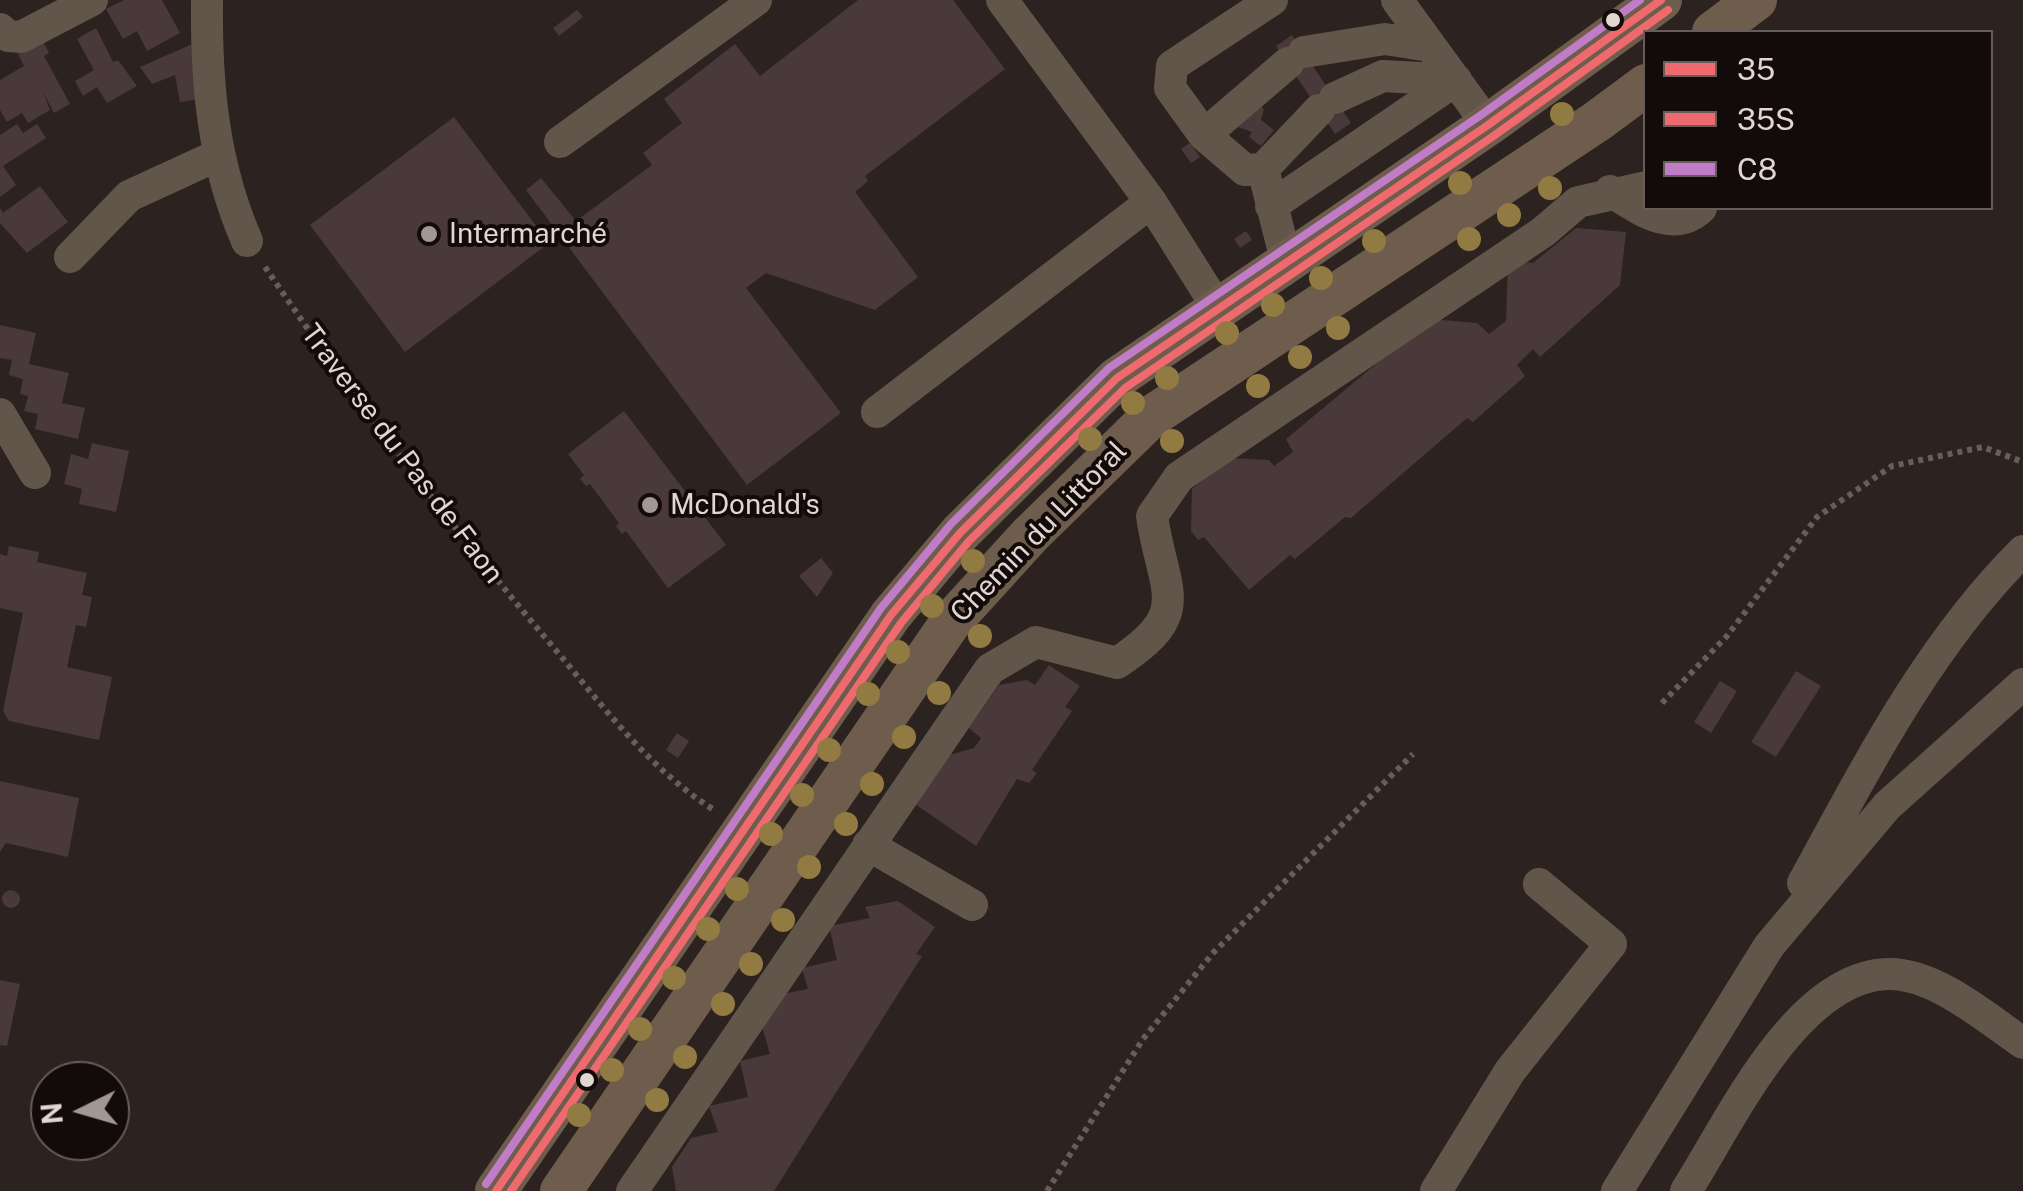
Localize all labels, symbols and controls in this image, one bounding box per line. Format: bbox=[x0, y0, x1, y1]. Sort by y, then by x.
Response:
unlabelled marker bbox=[1603, 10, 1623, 30]
legend bbox=[1643, 30, 1993, 210]
text: 35 bbox=[1737, 51, 1775, 87]
text: 35S bbox=[1737, 101, 1795, 137]
text: C8 bbox=[1737, 151, 1777, 187]
place label: Intermarché bbox=[449, 217, 607, 251]
marker: Intermarché bbox=[418, 223, 440, 245]
street label: Traverse du Pas de Faon bbox=[294, 318, 510, 590]
street label: Chemin du Littoral bbox=[944, 434, 1134, 630]
place label: McDonald's bbox=[670, 488, 820, 522]
marker: McDonald's bbox=[639, 494, 661, 516]
north arrow bbox=[30, 1061, 130, 1161]
unlabelled marker bbox=[577, 1070, 597, 1090]
text: N bbox=[34, 1101, 69, 1126]

